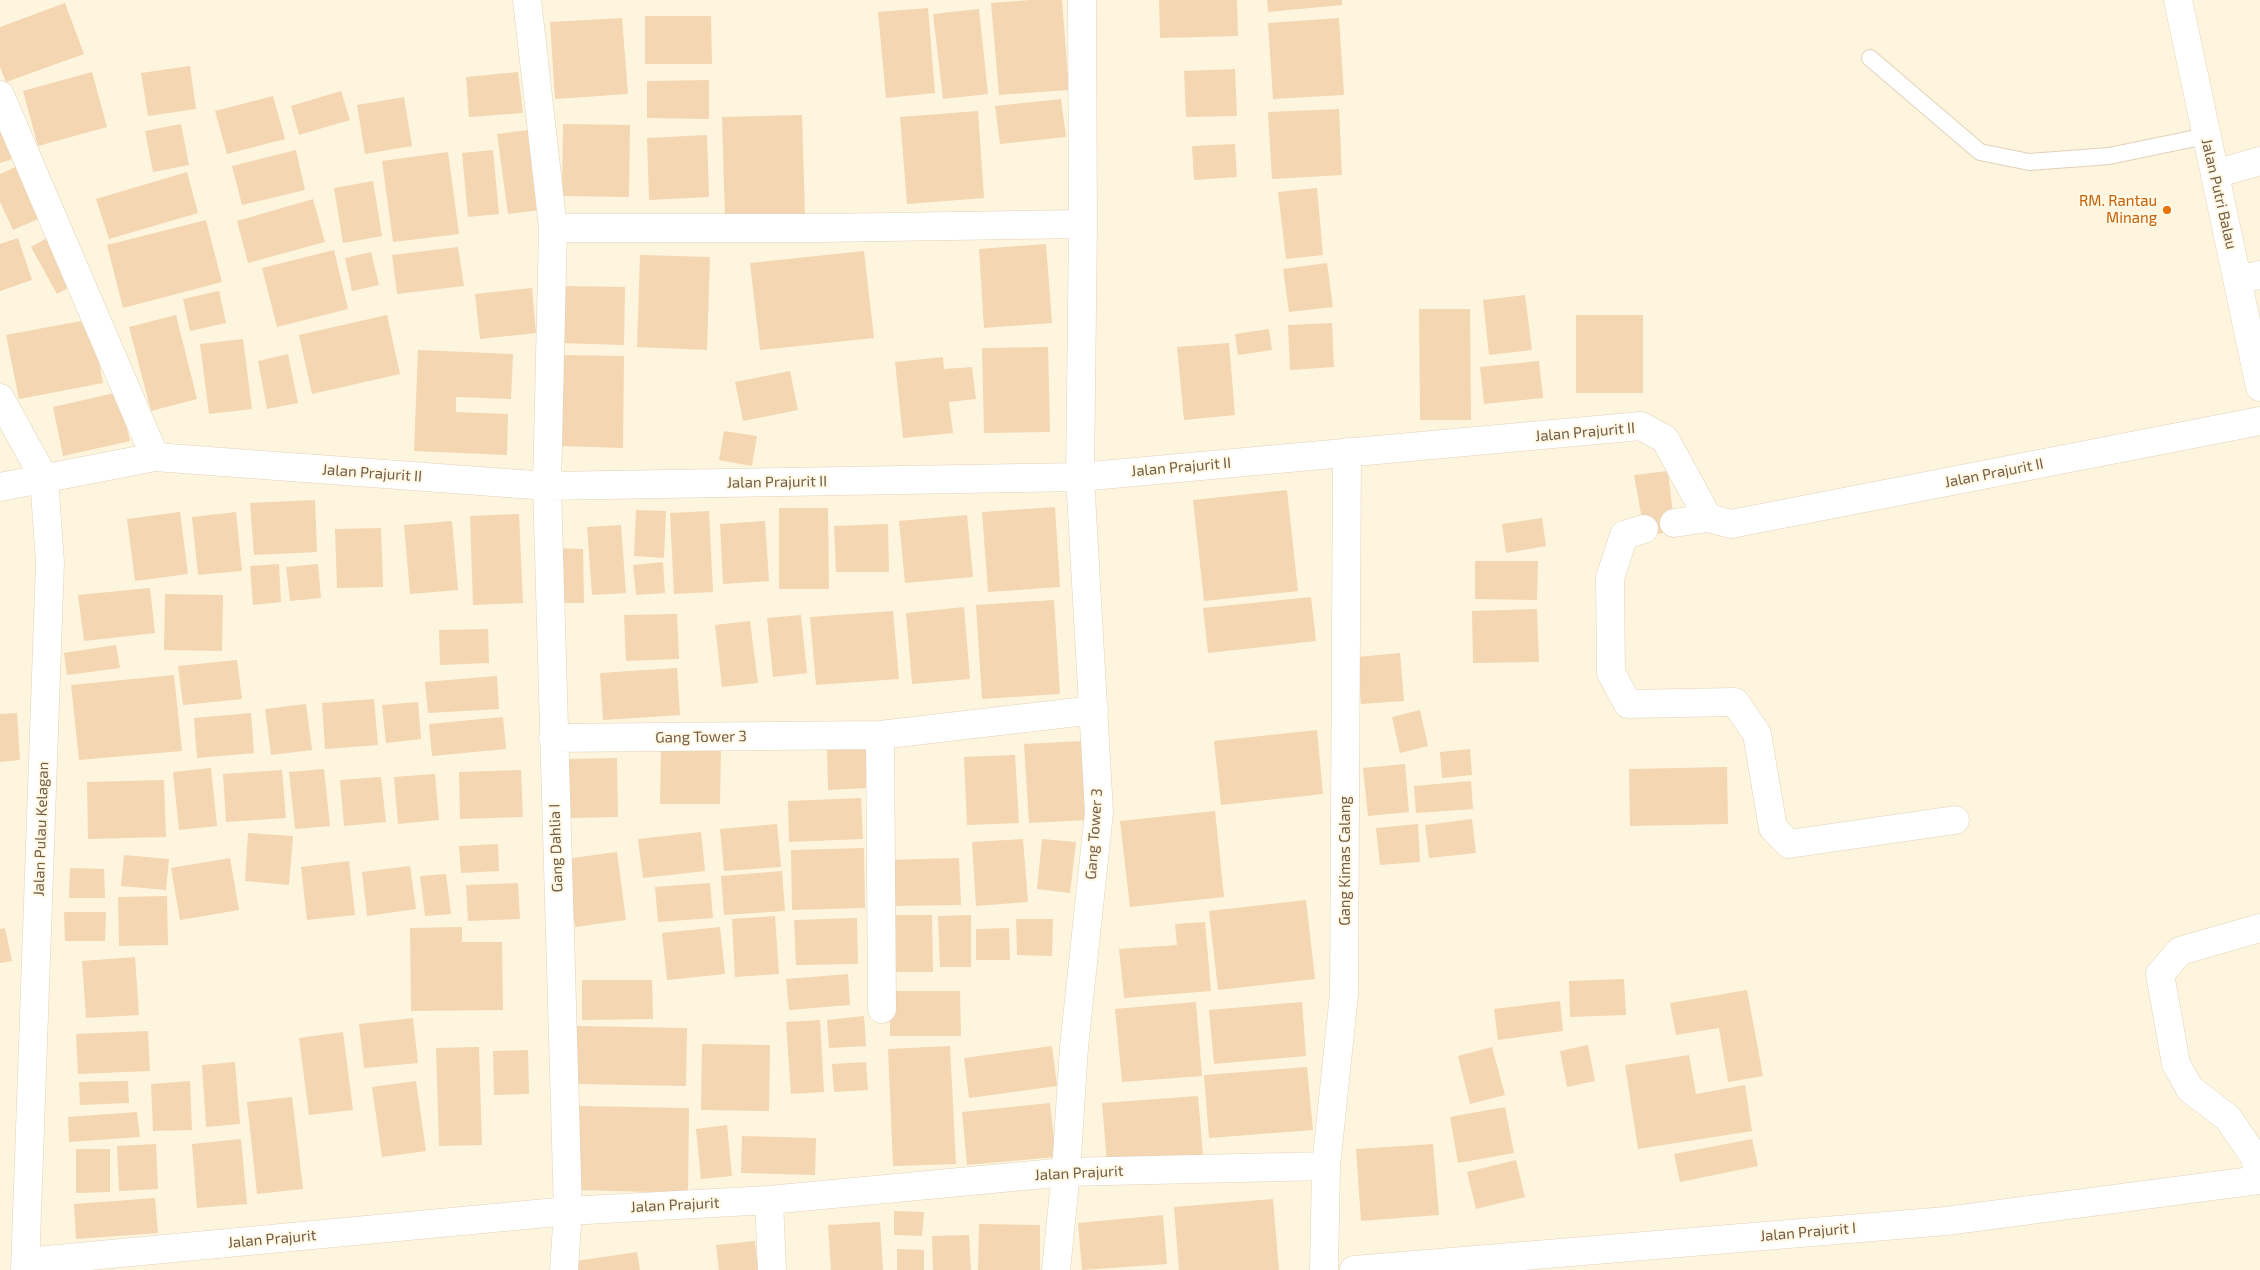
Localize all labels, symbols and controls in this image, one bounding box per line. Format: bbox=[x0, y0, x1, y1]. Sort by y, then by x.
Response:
street label: Jalan Putri Balau bbox=[2198, 137, 2240, 251]
place label: RM. Rantau Minang bbox=[2079, 192, 2157, 227]
marker: RM. Rantau Minang bbox=[2161, 204, 2173, 216]
street label: Jalan Prajurit II bbox=[1534, 419, 1636, 445]
street label: Jalan Prajurit II bbox=[1130, 454, 1232, 480]
street label: Jalan Prajurit II bbox=[1943, 455, 2045, 491]
street label: Jalan Prajurit II bbox=[321, 461, 423, 485]
street label: Jalan Prajurit II bbox=[727, 472, 827, 492]
street label: Gang Tower 3 bbox=[655, 727, 747, 747]
street label: Jalan Pulau Kelagan bbox=[30, 761, 52, 897]
street label: Gang Tower 3 bbox=[1082, 788, 1106, 880]
street label: Gang Kimas Calang bbox=[1336, 796, 1354, 926]
street label: Gang Dahlia I bbox=[545, 803, 567, 893]
street label: Jalan Prajurit bbox=[1034, 1162, 1124, 1184]
street label: Jalan Prajurit bbox=[630, 1194, 720, 1216]
street label: Jalan Prajurit I bbox=[1759, 1219, 1857, 1245]
street label: Jalan Prajurit bbox=[227, 1226, 317, 1252]

